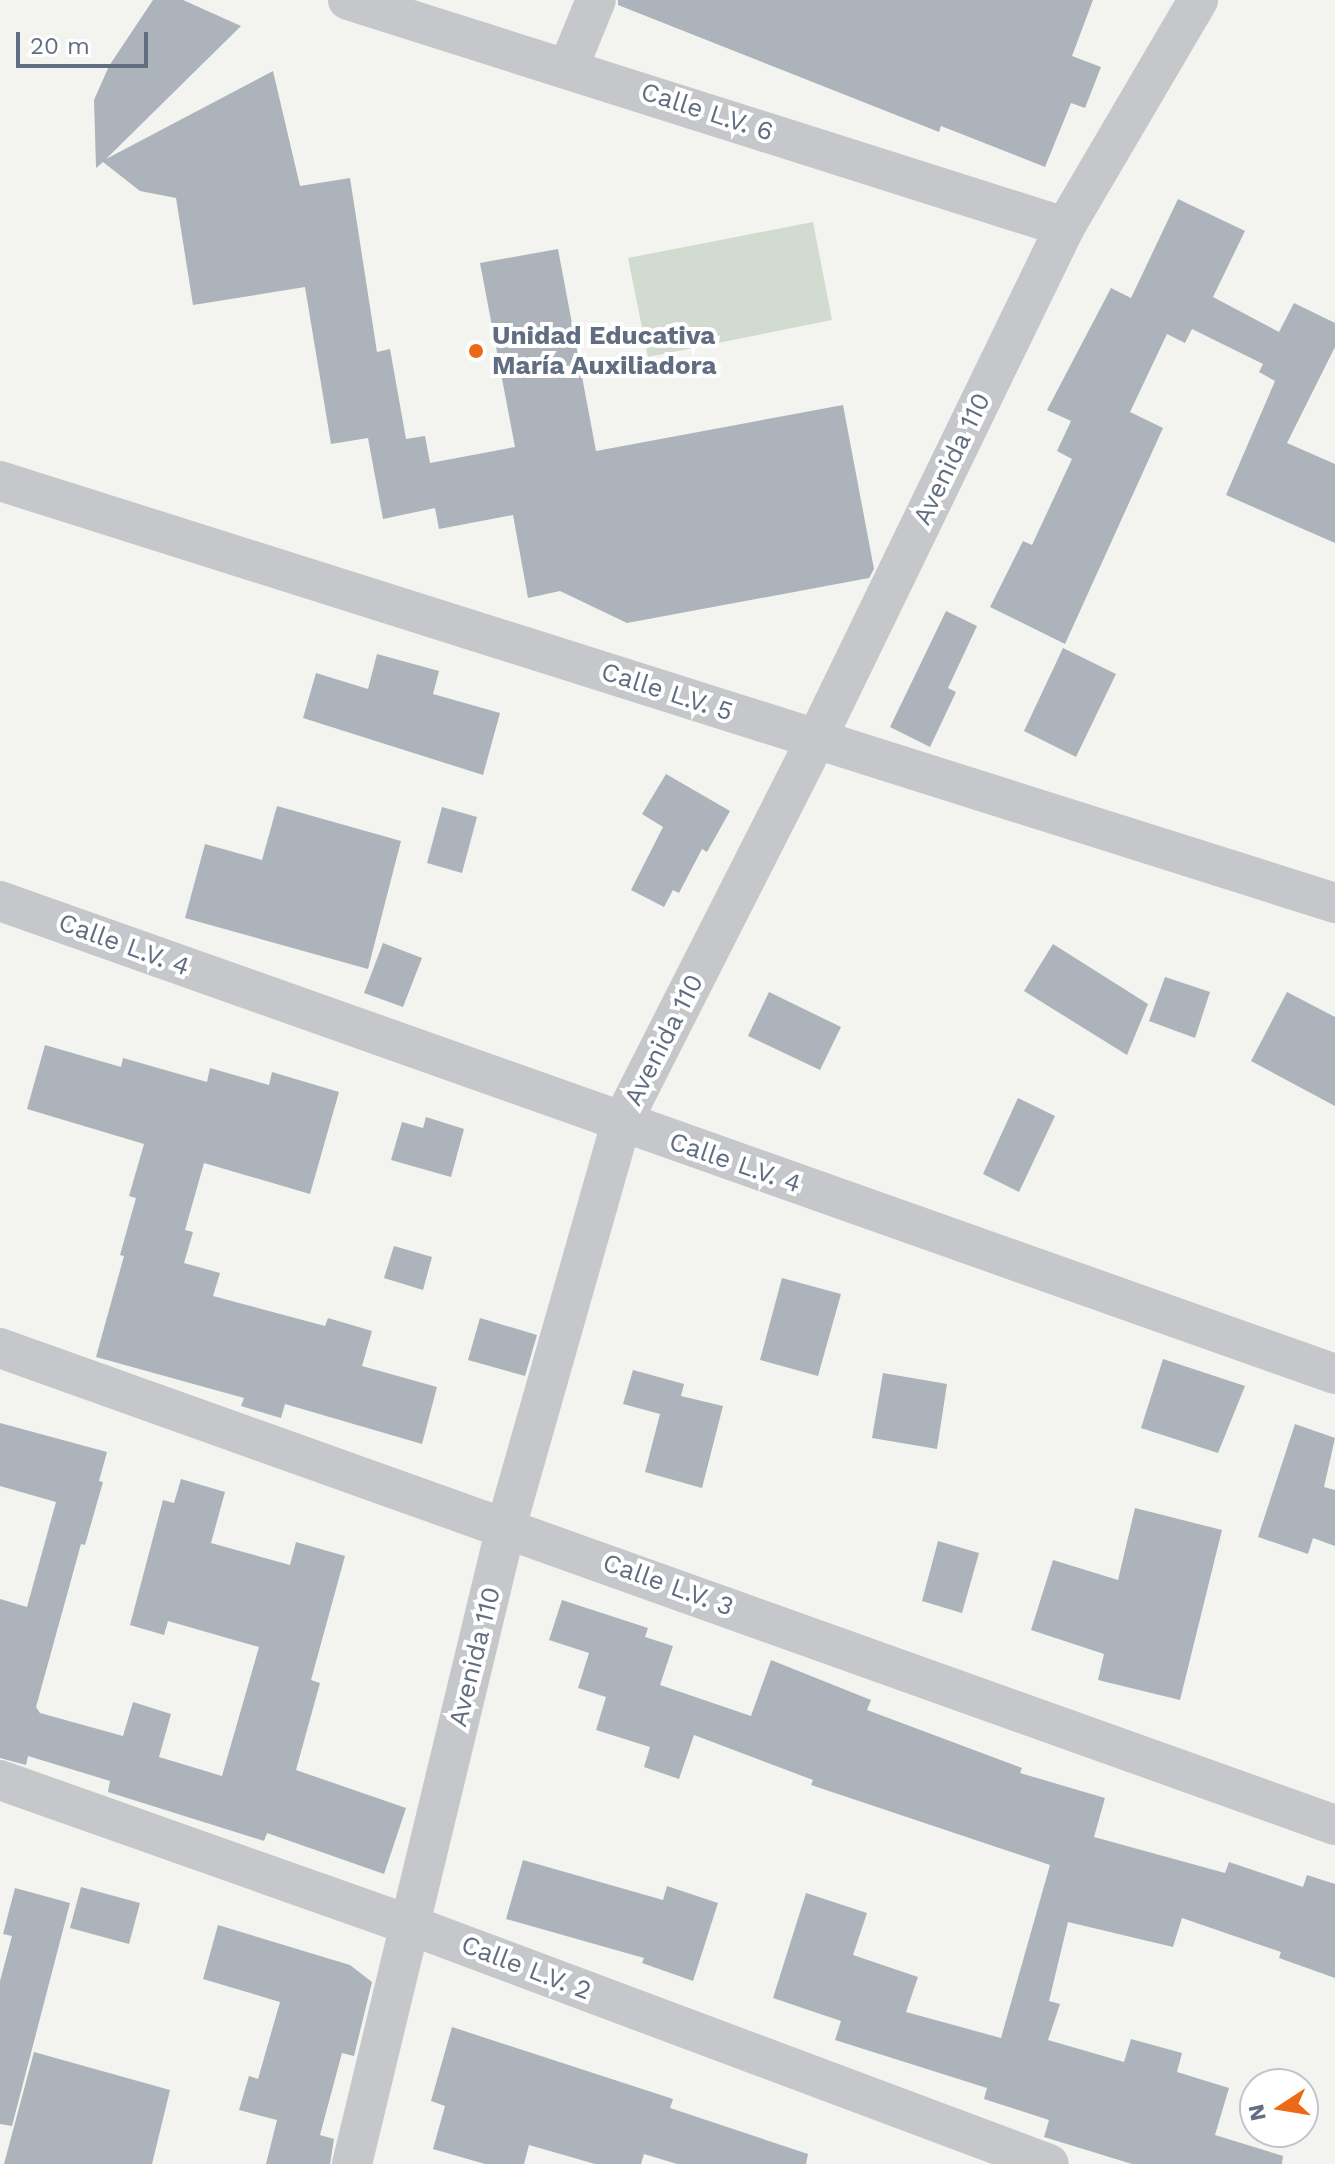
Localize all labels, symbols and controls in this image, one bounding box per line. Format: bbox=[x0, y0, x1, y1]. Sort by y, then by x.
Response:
scale bar bbox=[20, 16, 152, 66]
text: 20 m bbox=[30, 32, 90, 60]
street label: Calle L.V. 6 bbox=[637, 76, 777, 148]
place label: Unidad Educativa María Auxiliadora bbox=[492, 320, 717, 382]
marker: Unidad Educativa María Auxiliadora bbox=[467, 342, 485, 360]
street label: Avenida 110 bbox=[906, 387, 998, 531]
street label: Calle L.V. 5 bbox=[597, 656, 737, 728]
street label: Calle L.V. 4 bbox=[54, 907, 194, 983]
street label: Avenida 110 bbox=[617, 969, 711, 1111]
street label: Calle L.V. 4 bbox=[665, 1126, 805, 1200]
street label: Calle L.V. 3 bbox=[599, 1547, 737, 1623]
street label: Avenida 110 bbox=[442, 1583, 508, 1731]
street label: Calle L.V. 2 bbox=[457, 1929, 595, 2007]
north arrow bbox=[1239, 2068, 1319, 2148]
text: N bbox=[1243, 2102, 1271, 2123]

